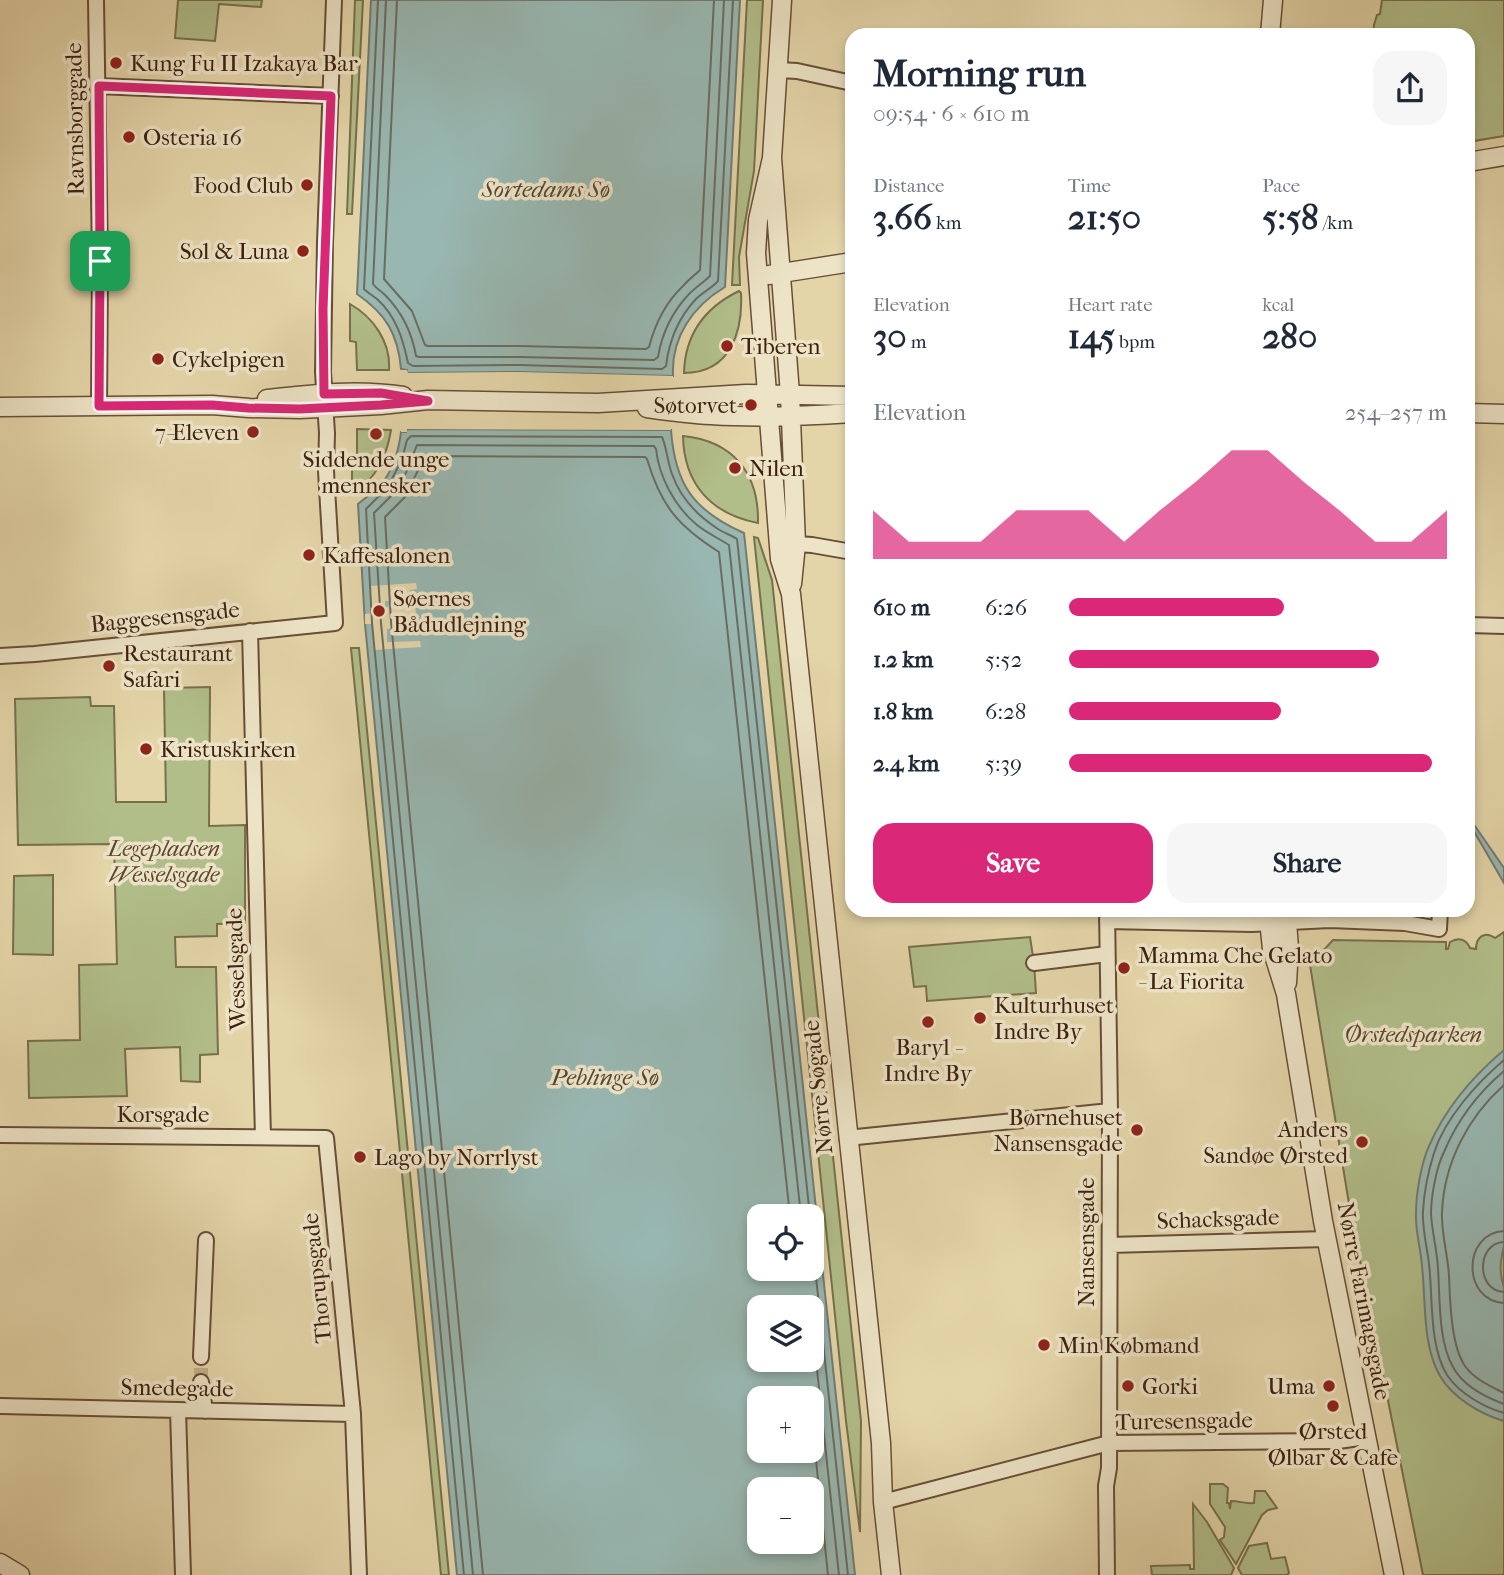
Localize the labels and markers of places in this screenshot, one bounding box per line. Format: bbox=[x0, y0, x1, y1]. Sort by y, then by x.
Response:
place label: Kung Fu II Izakaya Bar bbox=[130, 50, 358, 77]
marker: Kung Fu II Izakaya Bar bbox=[108, 55, 124, 71]
place label: Osteria 16 bbox=[143, 124, 243, 151]
marker: Osteria 16 bbox=[121, 129, 137, 145]
place label: Food Club bbox=[193, 172, 293, 199]
marker: Food Club bbox=[299, 177, 315, 193]
pin bbox=[70, 231, 130, 291]
place label: Sol & Luna bbox=[180, 238, 289, 265]
marker: Sol & Luna bbox=[295, 243, 311, 259]
place label: Tiberen bbox=[741, 333, 821, 360]
marker: Tiberen bbox=[719, 338, 735, 354]
place label: Cykelpigen bbox=[172, 346, 285, 373]
marker: Cykelpigen bbox=[150, 351, 166, 367]
place label: Søtorvet bbox=[653, 392, 737, 419]
marker: Søtorvet bbox=[743, 397, 759, 413]
place label: 7-Eleven bbox=[155, 419, 240, 446]
marker: 7-Eleven bbox=[245, 424, 261, 440]
marker: Siddende unge mennesker bbox=[368, 426, 384, 442]
place label: Siddende unge mennesker bbox=[303, 446, 449, 499]
place label: Nilen bbox=[749, 455, 805, 482]
marker: Nilen bbox=[727, 460, 743, 476]
place label: Kaffesalonen bbox=[323, 542, 451, 569]
marker: Kaffesalonen bbox=[301, 547, 317, 563]
place label: Søernes Bådudlejning bbox=[393, 585, 526, 638]
marker: Søernes Bådudlejning bbox=[371, 603, 387, 619]
place label: Restaurant Safari bbox=[123, 640, 233, 693]
marker: Restaurant Safari bbox=[101, 658, 117, 674]
place label: Kristuskirken bbox=[160, 736, 297, 763]
marker: Kristuskirken bbox=[138, 741, 154, 757]
place label: Mamma Che Gelato - La Fiorita bbox=[1138, 942, 1333, 995]
marker: Mamma Che Gelato - La Fiorita bbox=[1116, 960, 1132, 976]
place label: Kulturhuset Indre By bbox=[994, 992, 1114, 1045]
marker: Kulturhuset Indre By bbox=[972, 1010, 988, 1026]
marker: Baryl - Indre By bbox=[920, 1014, 936, 1030]
place label: Baryl - Indre By bbox=[884, 1034, 973, 1087]
place label: Børnehuset Nansensgade bbox=[994, 1104, 1123, 1157]
place label: Anders Sandøe Ørsted bbox=[1203, 1116, 1348, 1169]
marker: Børnehuset Nansensgade bbox=[1129, 1122, 1145, 1138]
marker: Anders Sandøe Ørsted bbox=[1354, 1134, 1370, 1150]
place label: Lago by Norrlyst bbox=[374, 1144, 539, 1171]
marker: Lago by Norrlyst bbox=[352, 1149, 368, 1165]
place label: Min Købmand bbox=[1058, 1332, 1200, 1359]
marker: Min Købmand bbox=[1036, 1337, 1052, 1353]
place label: Gorki bbox=[1142, 1373, 1198, 1400]
place label: Uma bbox=[1267, 1373, 1315, 1400]
marker: Gorki bbox=[1120, 1378, 1136, 1394]
marker: Uma bbox=[1321, 1378, 1337, 1394]
marker: Ørsted Ølbar & Cafe bbox=[1325, 1398, 1341, 1414]
place label: Ørsted Ølbar & Cafe bbox=[1268, 1418, 1398, 1471]

